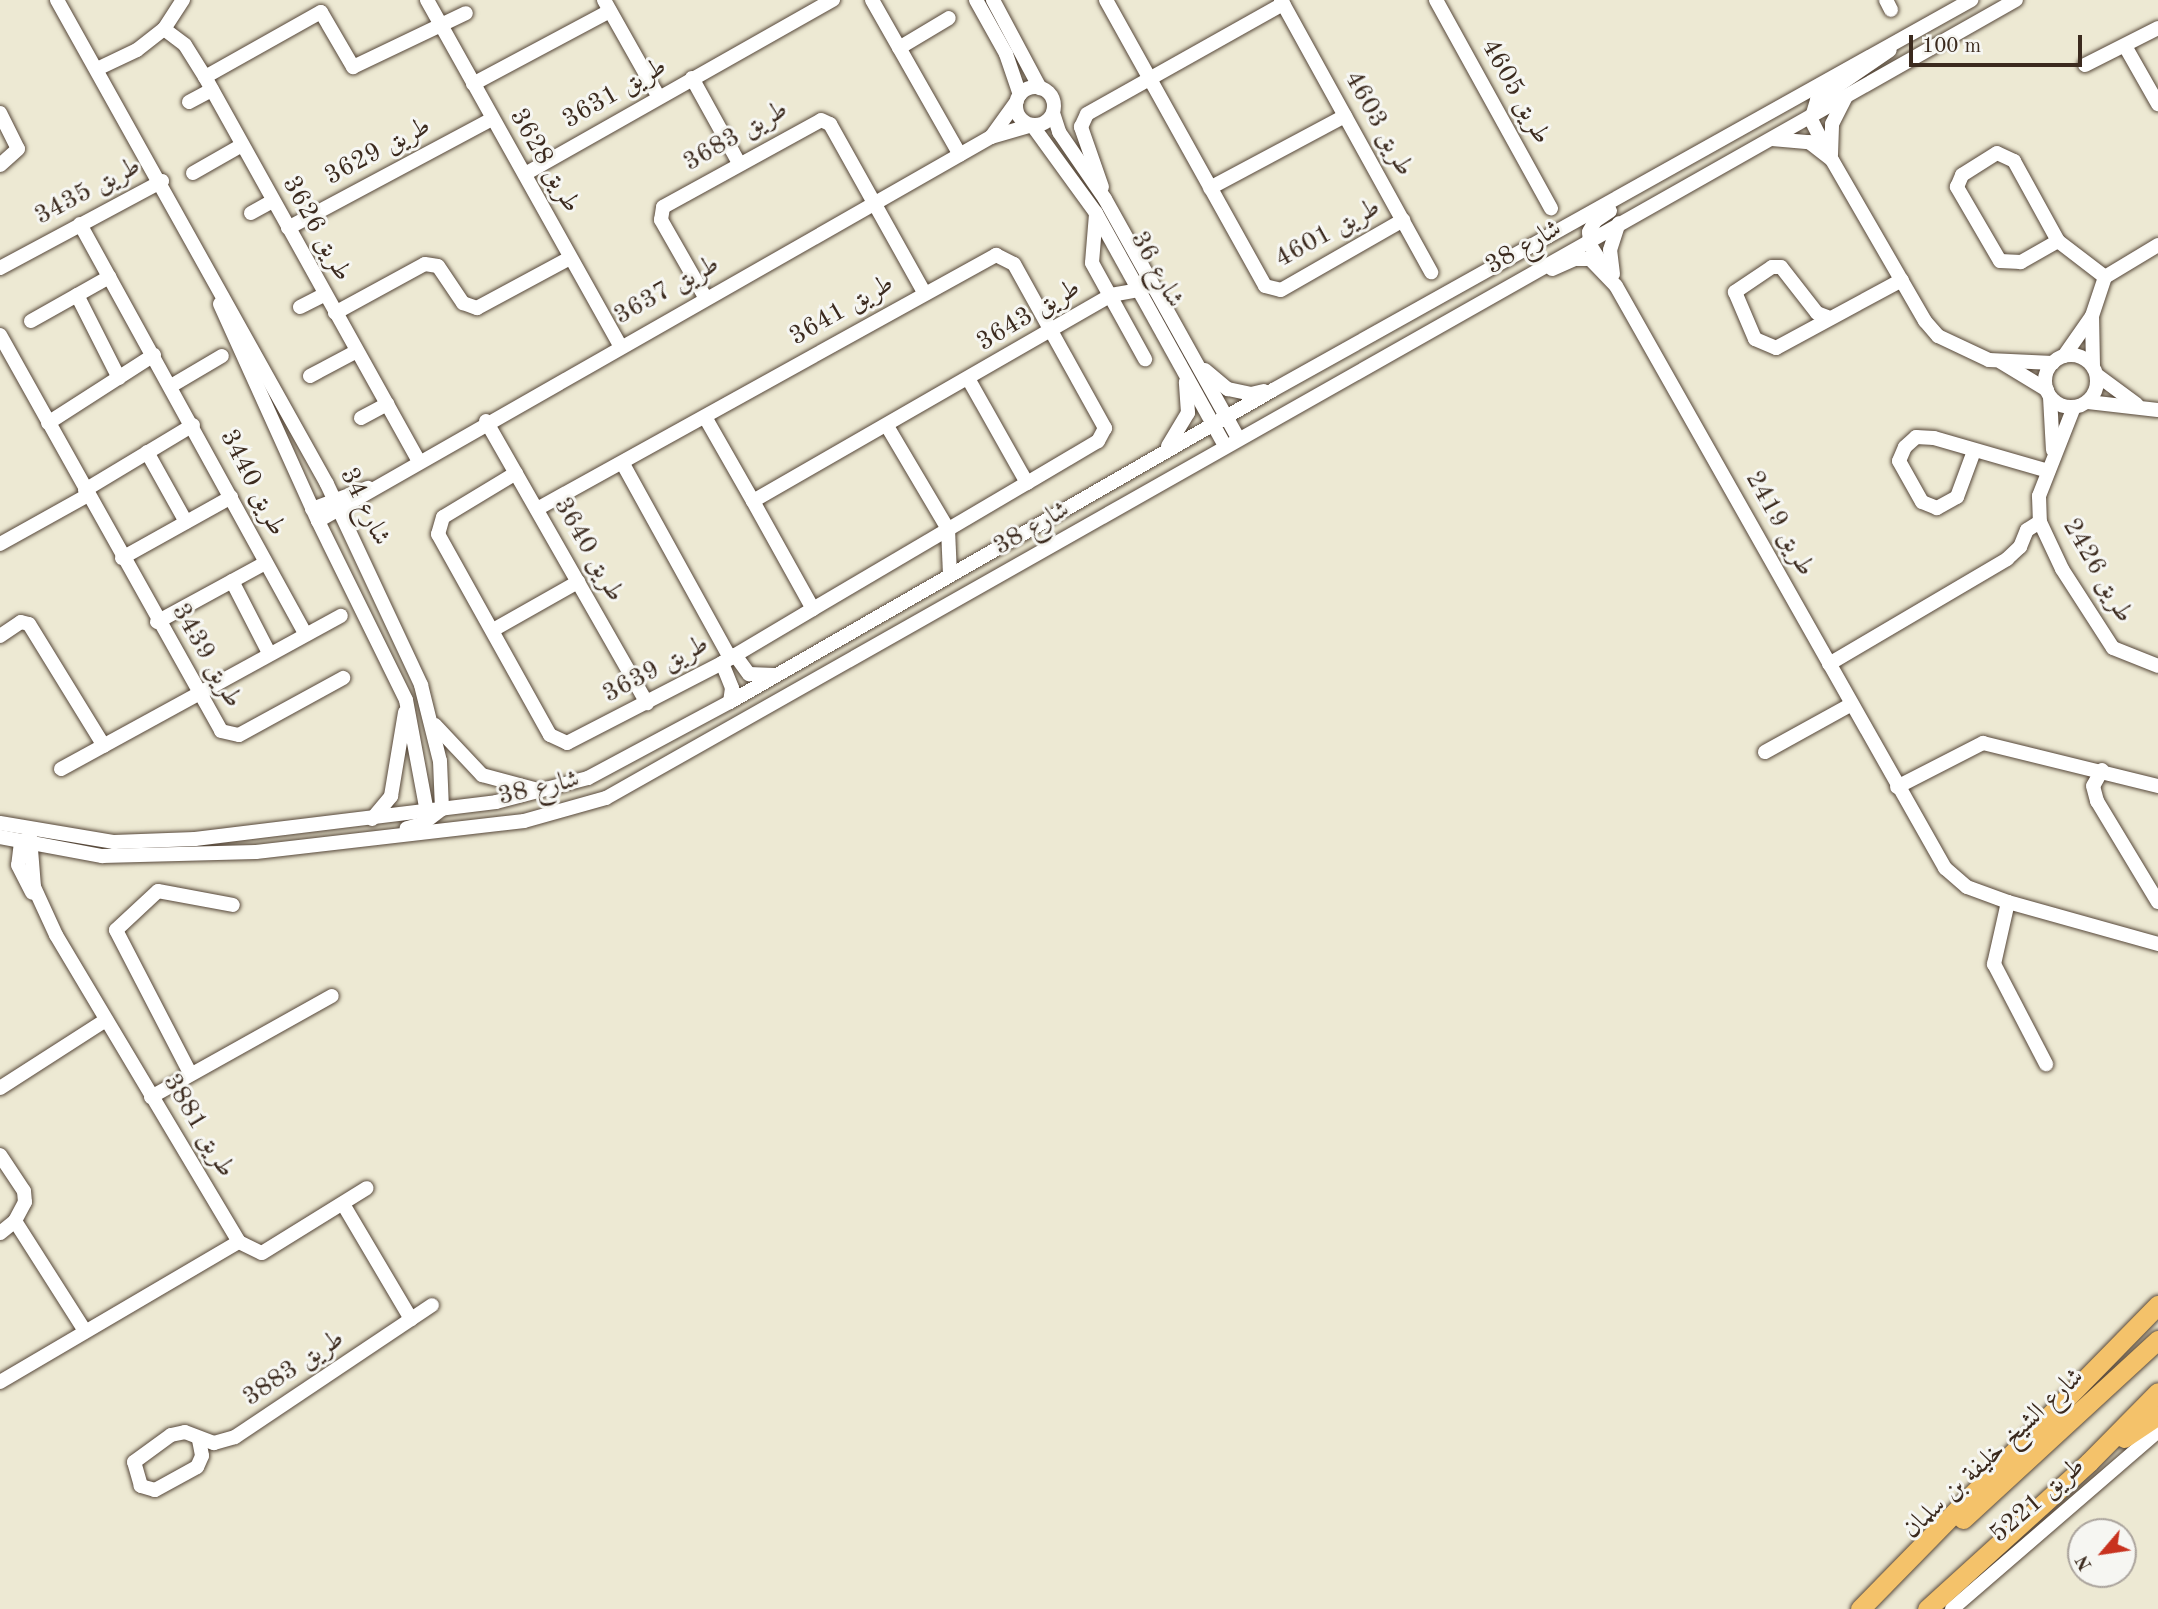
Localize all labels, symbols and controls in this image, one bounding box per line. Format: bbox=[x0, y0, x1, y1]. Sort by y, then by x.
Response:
scale bar bbox=[1913, 21, 2086, 65]
street label: طريق 4605 bbox=[1473, 34, 1557, 150]
text: 100 m bbox=[1922, 36, 1981, 57]
street label: طريق 3631 bbox=[557, 52, 673, 136]
street label: طريق 4603 bbox=[1336, 66, 1420, 182]
street label: طريق 3683 bbox=[678, 95, 794, 179]
street label: طريق 3628 bbox=[502, 103, 586, 219]
street label: طريق 3629 bbox=[320, 111, 436, 193]
street label: طريق 3435 bbox=[30, 151, 146, 233]
street label: طريق 3626 bbox=[274, 171, 358, 287]
street label: طريق 4601 bbox=[1270, 192, 1386, 276]
street label: شارع 38 bbox=[1480, 214, 1568, 282]
street label: شارع 36 bbox=[1122, 226, 1190, 314]
street label: طريق 3637 bbox=[609, 249, 725, 333]
street label: طريق 3641 bbox=[784, 269, 900, 353]
street label: طريق 3643 bbox=[972, 273, 1086, 359]
street label: طريق 3440 bbox=[212, 425, 292, 541]
street label: شارع 34 bbox=[332, 463, 396, 551]
street label: طريق 2419 bbox=[1737, 466, 1821, 582]
street label: طريق 3640 bbox=[546, 492, 630, 608]
street label: شارع 38 bbox=[988, 495, 1076, 563]
street label: طريق 2426 bbox=[2055, 513, 2139, 629]
street label: طريق 3439 bbox=[164, 598, 248, 714]
street label: طريق 3639 bbox=[598, 629, 714, 711]
street label: شارع 38 bbox=[495, 765, 583, 813]
street label: طريق 3881 bbox=[155, 1069, 241, 1183]
street label: طريق 3883 bbox=[238, 1324, 350, 1414]
street label: شارع الشيخ خليفة بن سلمان bbox=[1897, 1362, 2091, 1546]
street label: طريق 5221 bbox=[1984, 1451, 2092, 1551]
north arrow bbox=[2067, 1518, 2137, 1588]
text: N bbox=[2073, 1551, 2097, 1573]

